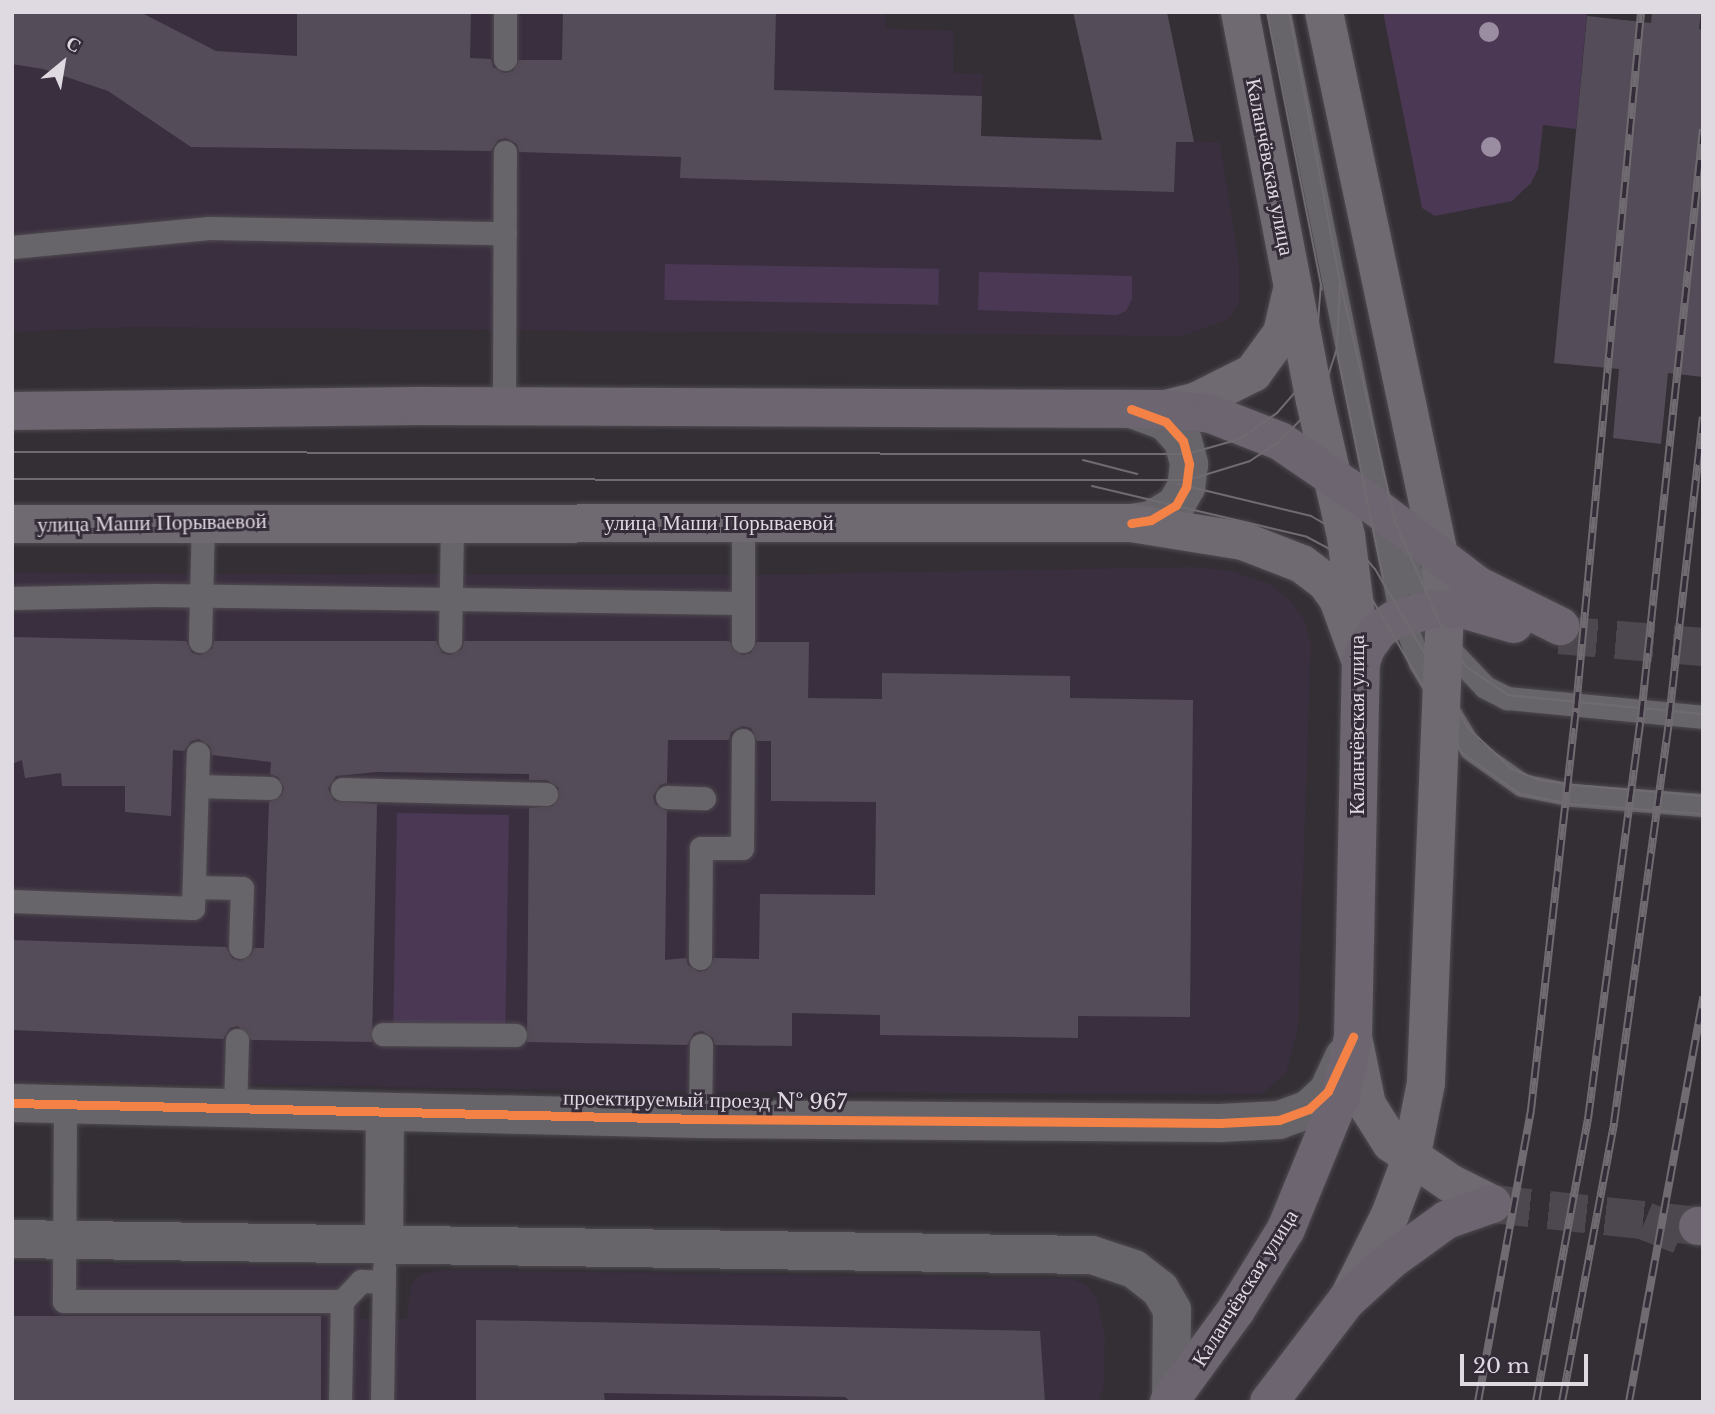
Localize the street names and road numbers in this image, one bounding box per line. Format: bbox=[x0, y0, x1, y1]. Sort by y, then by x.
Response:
street label: Каланчёвская улица bbox=[1240, 76, 1300, 258]
street label: улица Маши Порываевой bbox=[37, 508, 267, 538]
street label: улица Маши Порываевой bbox=[604, 510, 834, 536]
street label: Каланчёвская улица bbox=[1344, 635, 1370, 815]
street label: проектируемый проезд № 967 bbox=[563, 1085, 847, 1115]
street label: Каланчёвская улица bbox=[1187, 1205, 1303, 1371]

